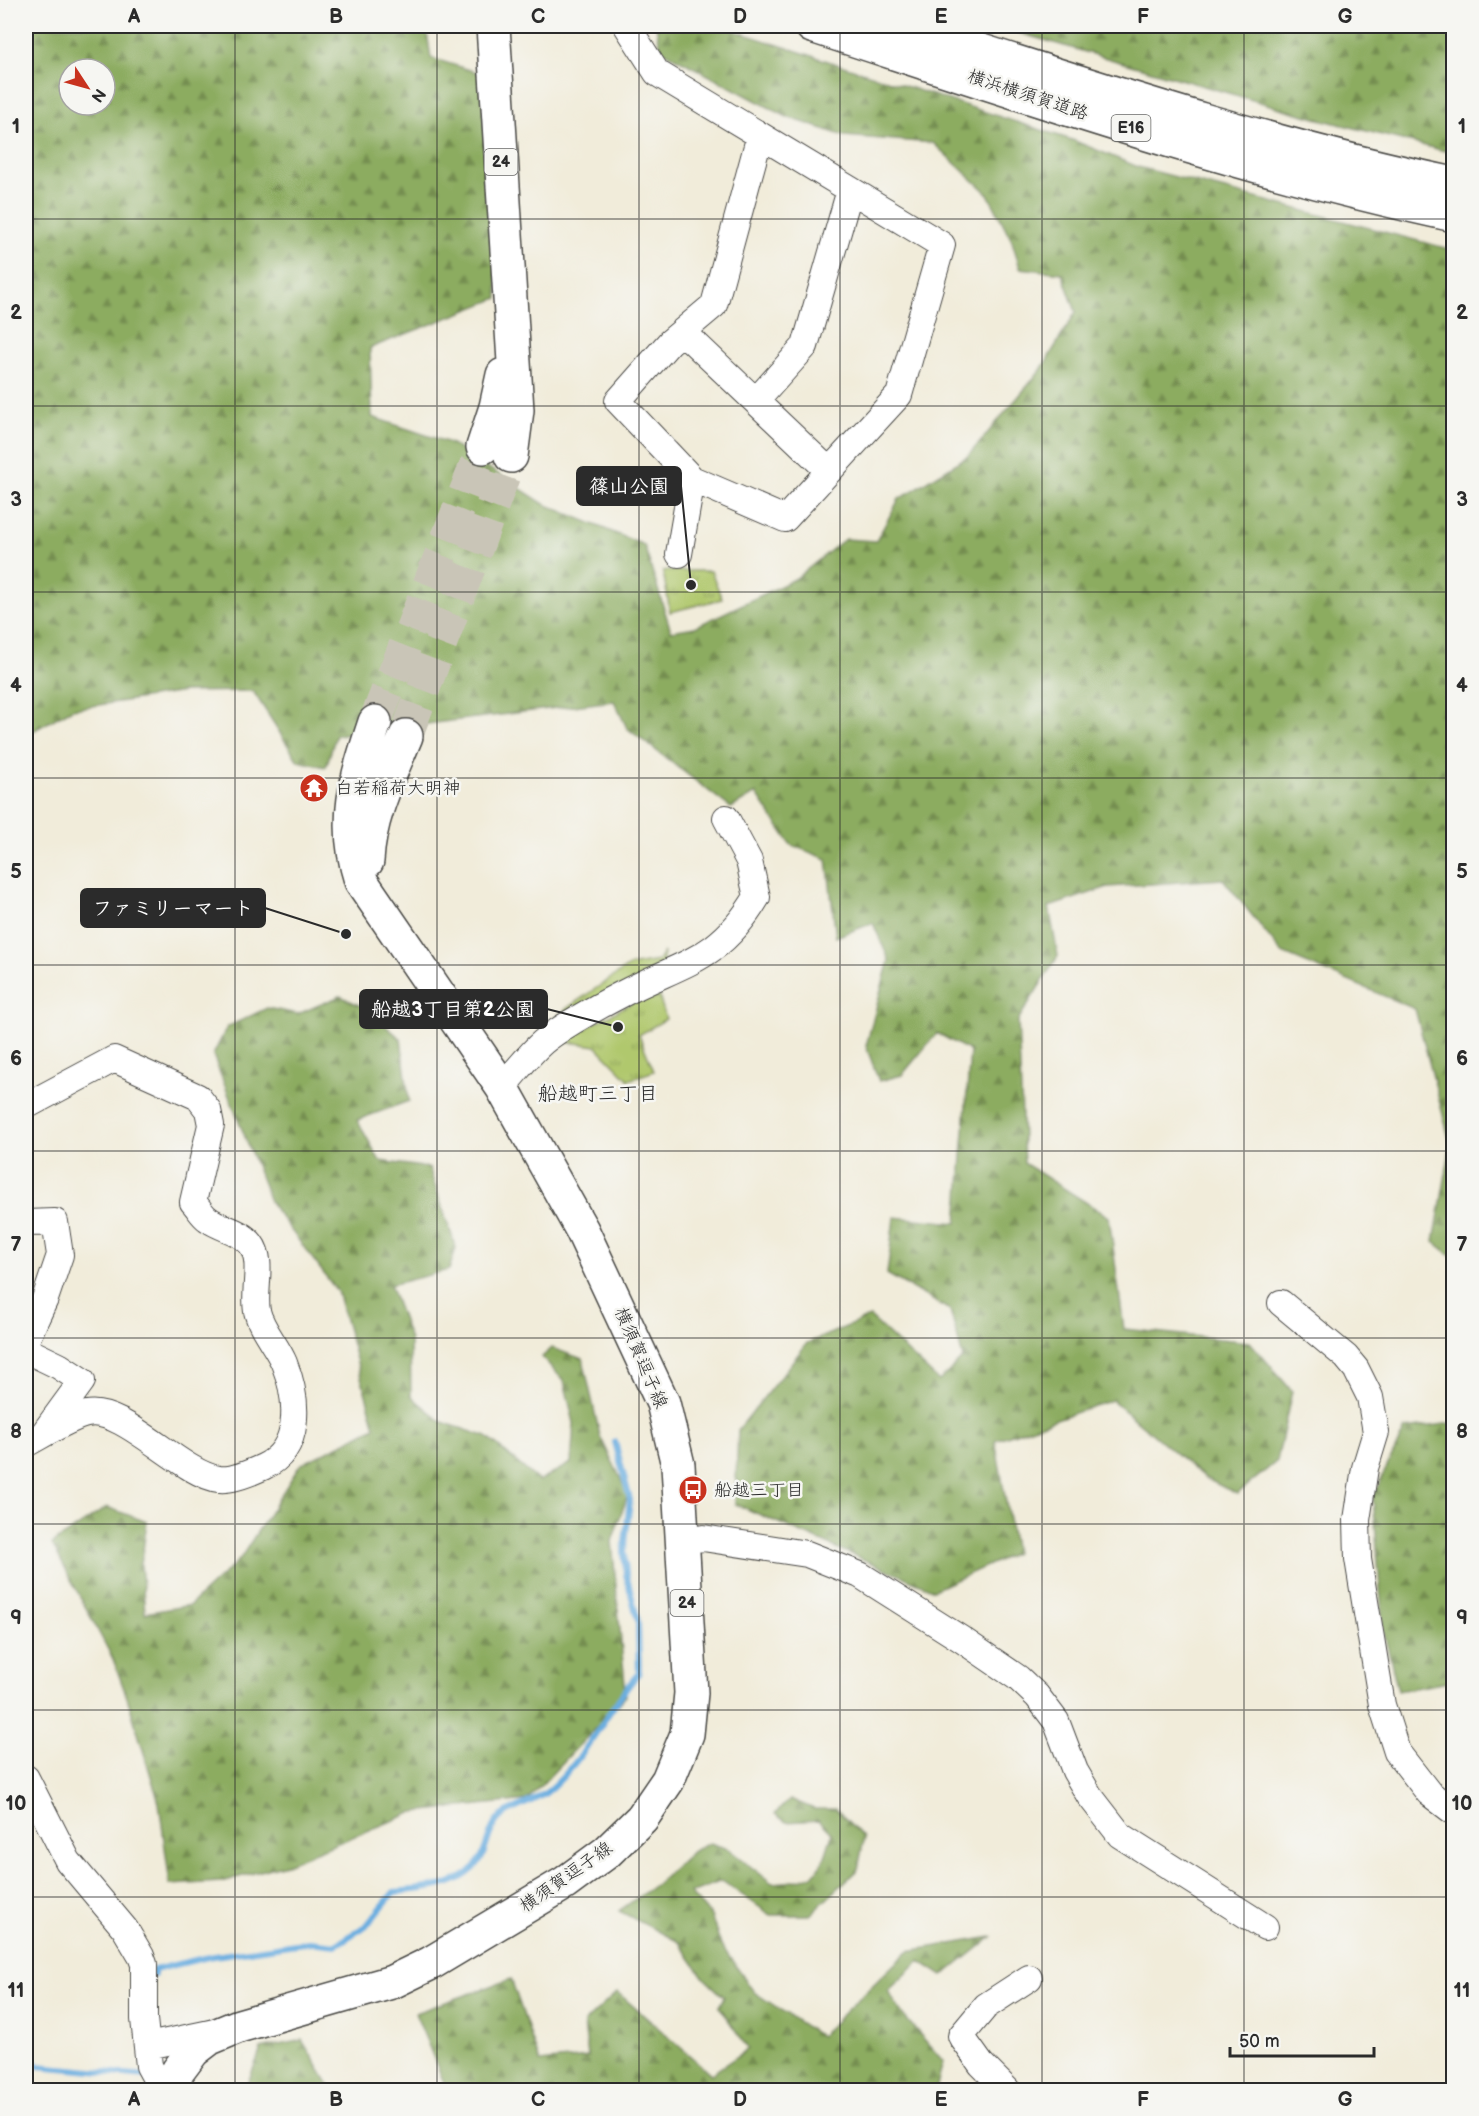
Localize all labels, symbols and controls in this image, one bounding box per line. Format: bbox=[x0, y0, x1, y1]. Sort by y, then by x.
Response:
text: A bbox=[127, 5, 141, 29]
text: B bbox=[329, 5, 343, 29]
text: C bbox=[531, 5, 545, 29]
text: D bbox=[733, 5, 747, 29]
text: E bbox=[935, 5, 948, 29]
text: F bbox=[1137, 5, 1149, 29]
text: G bbox=[1338, 5, 1353, 29]
north arrow bbox=[57, 57, 117, 117]
street label: 横浜横須賀道路 bbox=[965, 66, 1091, 124]
text: N bbox=[87, 84, 109, 105]
text: 1 bbox=[12, 115, 20, 139]
road number: E16 bbox=[1112, 115, 1150, 141]
text: 1 bbox=[1458, 115, 1466, 139]
road number: 24 bbox=[484, 149, 518, 175]
text: 2 bbox=[10, 301, 22, 325]
text: 2 bbox=[1456, 301, 1468, 325]
callout: 篠山公園 bbox=[577, 467, 681, 505]
text: 篠山公園 bbox=[589, 475, 669, 499]
text: 3 bbox=[10, 488, 22, 512]
text: 3 bbox=[1456, 488, 1468, 512]
text: 4 bbox=[10, 674, 22, 698]
text: 4 bbox=[1456, 674, 1468, 698]
temple icon: 白若稲荷大明神 bbox=[298, 772, 330, 804]
place label: 白若稲荷大明神 bbox=[335, 778, 461, 799]
text: 5 bbox=[10, 860, 22, 884]
text: 5 bbox=[1456, 860, 1468, 884]
callout: ファミリーマート bbox=[81, 889, 265, 927]
text: ファミリーマート bbox=[93, 897, 253, 921]
callout: 船越3丁目第2公園 bbox=[360, 990, 547, 1028]
text: 船越3丁目第2公園 bbox=[371, 998, 535, 1022]
text: 6 bbox=[10, 1047, 22, 1071]
text: 6 bbox=[1456, 1047, 1468, 1071]
district label: 船越町三丁目 bbox=[538, 1082, 658, 1106]
text: 7 bbox=[10, 1233, 22, 1257]
text: 7 bbox=[1456, 1233, 1468, 1257]
street label: 横須賀逗子線 bbox=[610, 1304, 672, 1412]
text: 8 bbox=[10, 1420, 22, 1444]
text: 8 bbox=[1456, 1420, 1468, 1444]
bus stop icon: 船越三丁目 bbox=[677, 1474, 709, 1506]
place label: 船越三丁目 bbox=[714, 1480, 804, 1501]
road number: 24 bbox=[670, 1590, 704, 1616]
text: 9 bbox=[10, 1606, 22, 1630]
text: 9 bbox=[1456, 1606, 1468, 1630]
text: 10 bbox=[6, 1792, 26, 1816]
text: 10 bbox=[1452, 1792, 1472, 1816]
street label: 横須賀逗子線 bbox=[516, 1837, 616, 1917]
text: 11 bbox=[8, 1979, 24, 2003]
text: 11 bbox=[1454, 1979, 1470, 2003]
scale bar bbox=[1230, 2020, 1374, 2058]
text: 50 m bbox=[1239, 2031, 1280, 2052]
text: A bbox=[127, 2088, 141, 2112]
text: B bbox=[329, 2088, 343, 2112]
text: C bbox=[531, 2088, 545, 2112]
text: D bbox=[733, 2088, 747, 2112]
text: E bbox=[935, 2088, 948, 2112]
text: F bbox=[1137, 2088, 1149, 2112]
text: G bbox=[1338, 2088, 1353, 2112]

